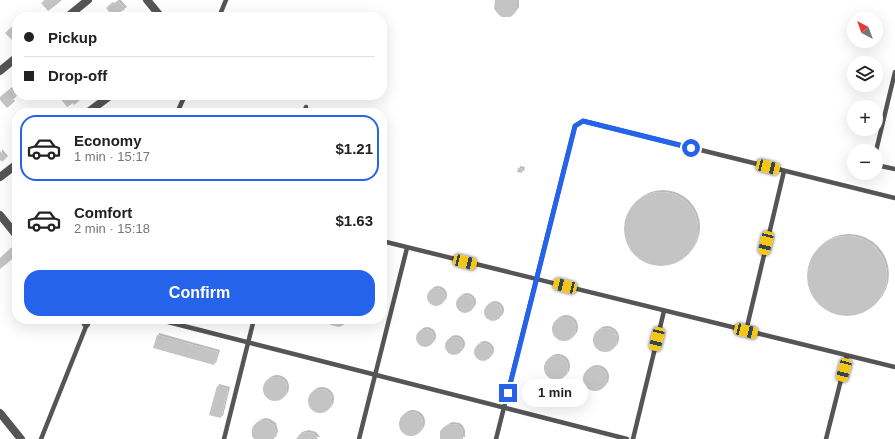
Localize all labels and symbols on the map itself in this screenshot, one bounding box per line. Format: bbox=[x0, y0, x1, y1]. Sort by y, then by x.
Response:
north arrow bbox=[847, 12, 883, 48]
route start bbox=[682, 139, 700, 157]
car bbox=[755, 158, 781, 176]
car bbox=[757, 230, 775, 256]
car bbox=[452, 253, 478, 271]
car bbox=[552, 277, 578, 295]
car bbox=[733, 322, 759, 340]
car bbox=[648, 326, 666, 352]
car bbox=[835, 357, 853, 383]
callout: 1 min bbox=[522, 379, 588, 407]
route end bbox=[499, 384, 517, 402]

